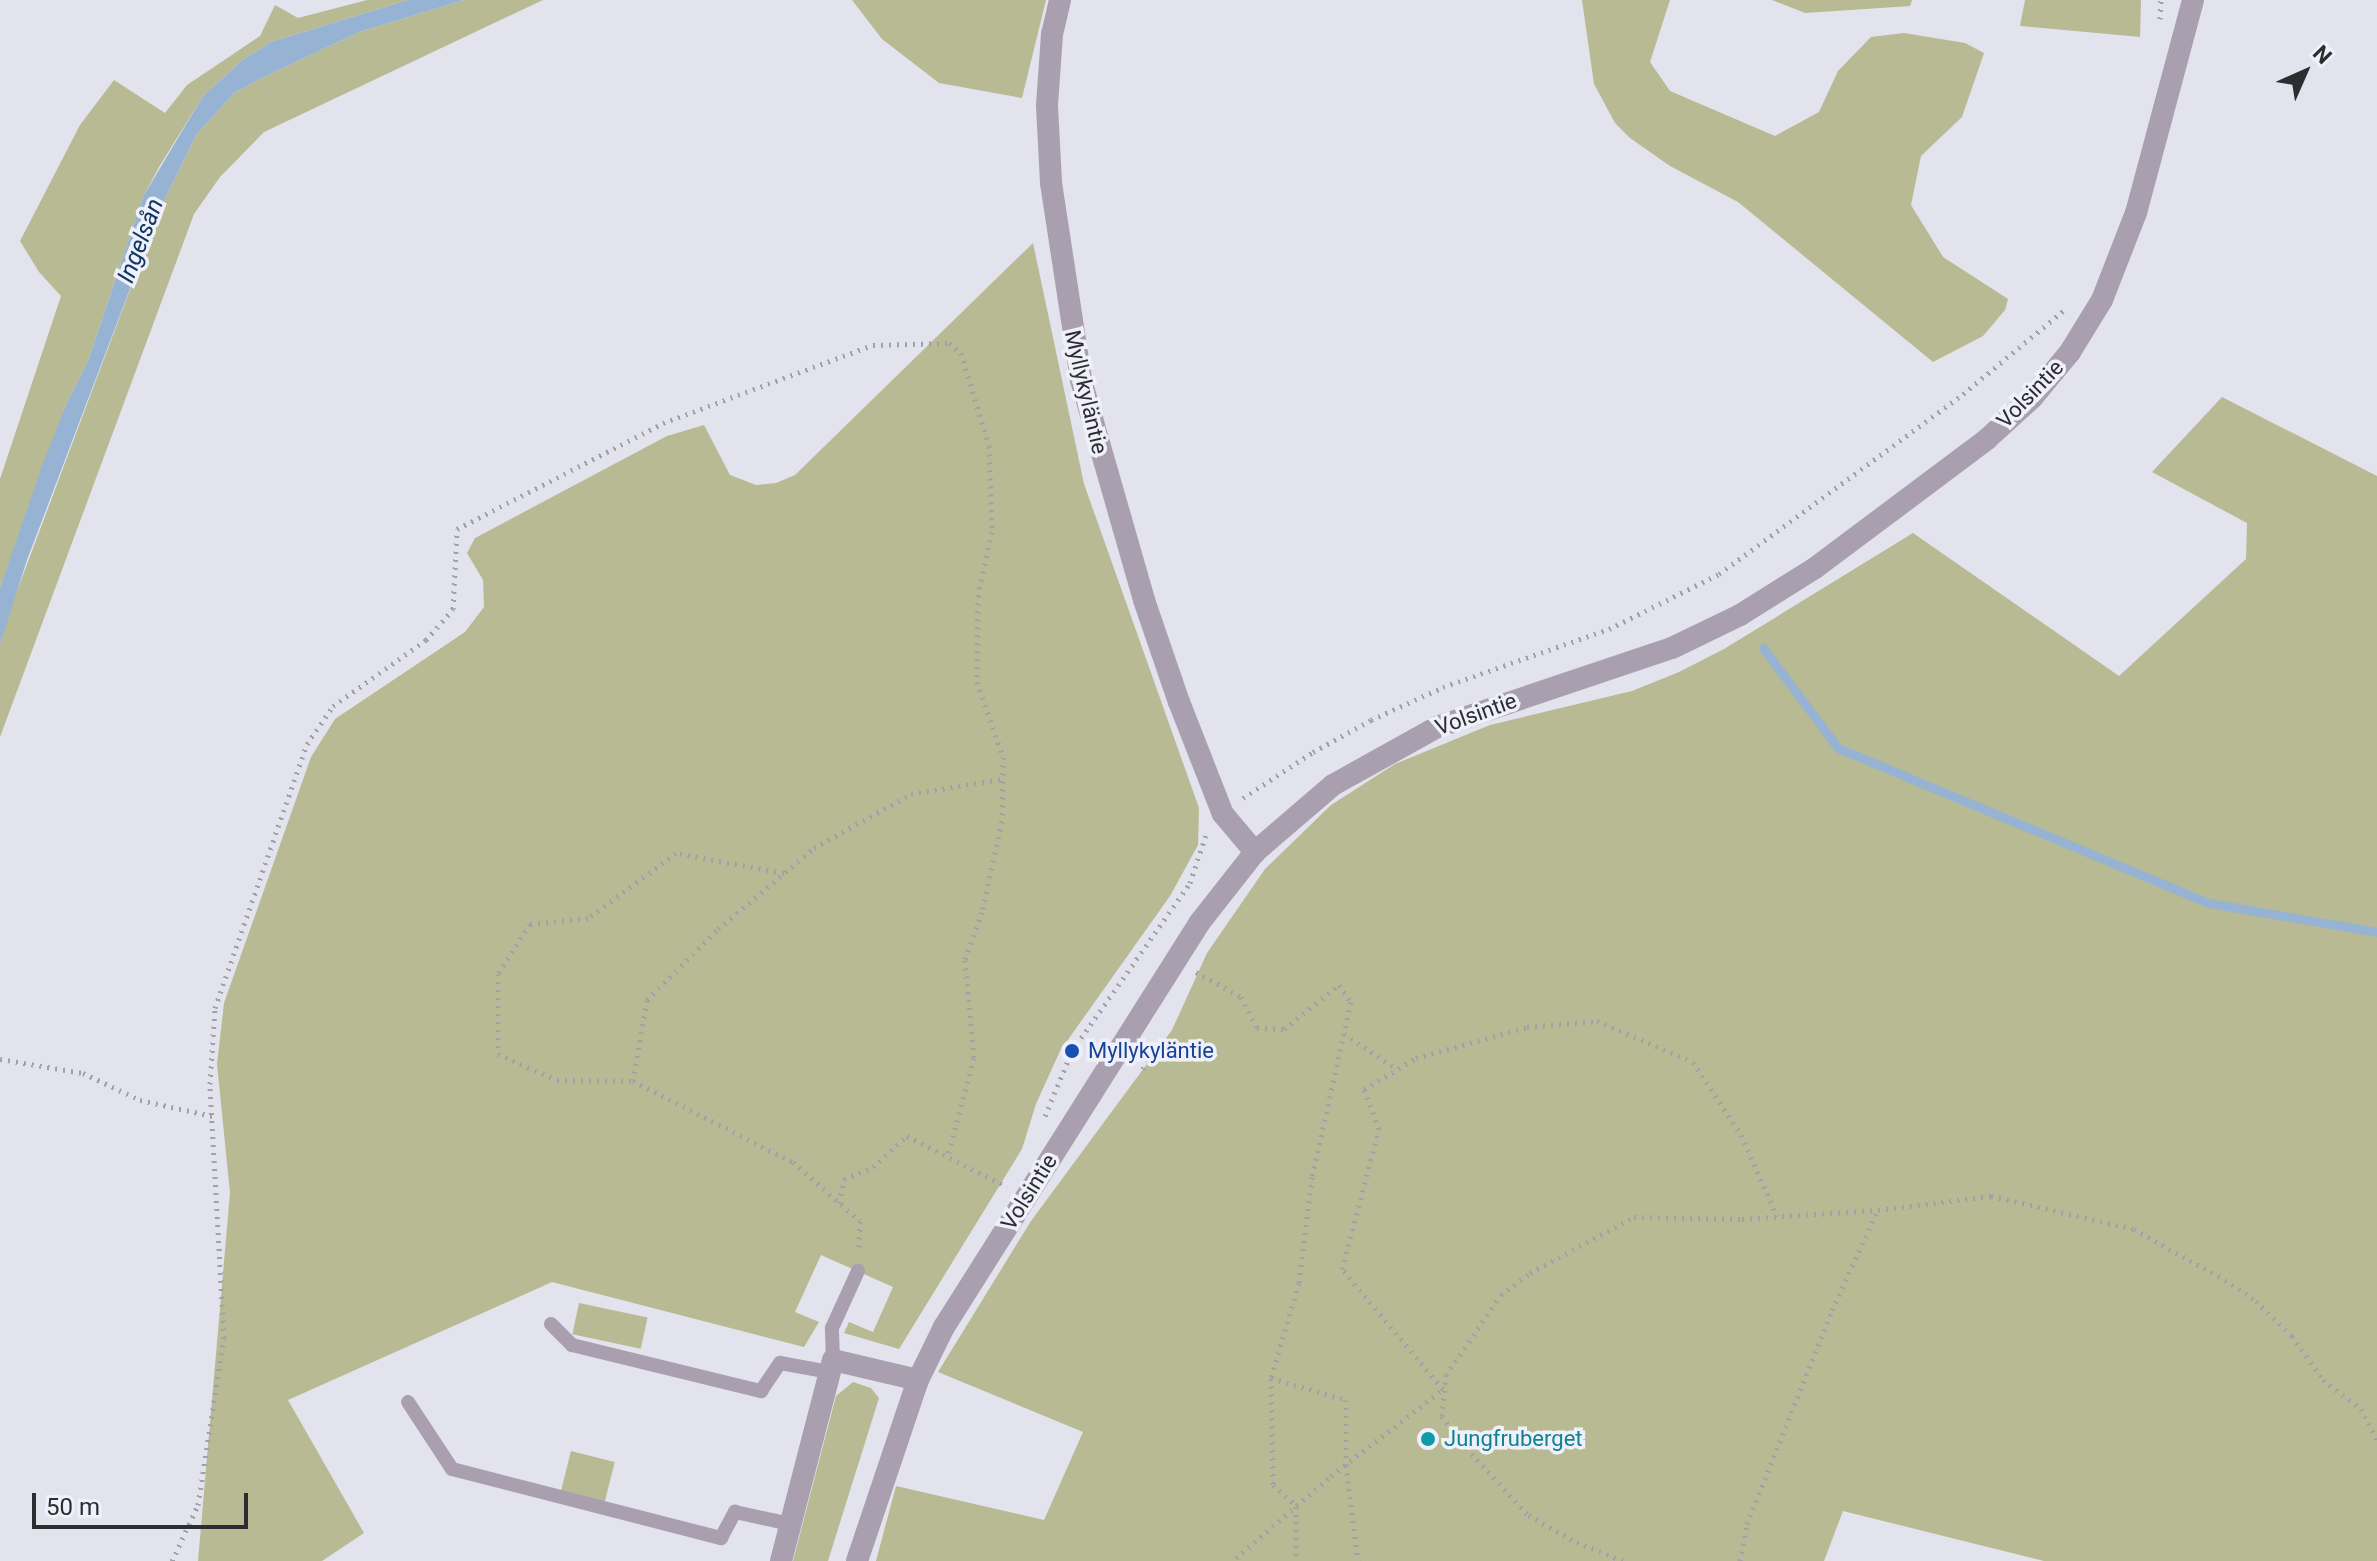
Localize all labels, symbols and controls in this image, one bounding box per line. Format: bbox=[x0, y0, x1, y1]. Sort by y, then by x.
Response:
north arrow bbox=[2265, 32, 2345, 112]
text: N bbox=[2308, 40, 2337, 69]
water label: Ingelsån bbox=[112, 195, 170, 287]
street label: Myllykyläntie bbox=[1059, 328, 1113, 456]
street label: Volsintie bbox=[1991, 354, 2069, 434]
street label: Volsintie bbox=[1432, 687, 1520, 741]
place label: Myllykyläntie bbox=[1088, 1038, 1214, 1064]
marker: Myllykyläntie bbox=[1063, 1042, 1081, 1060]
street label: Volsintie bbox=[995, 1149, 1063, 1235]
place label: Jungfruberget bbox=[1444, 1426, 1582, 1452]
marker: Jungfruberget bbox=[1419, 1430, 1437, 1448]
scale bar bbox=[36, 1477, 252, 1527]
text: 50 m bbox=[46, 1493, 100, 1521]

